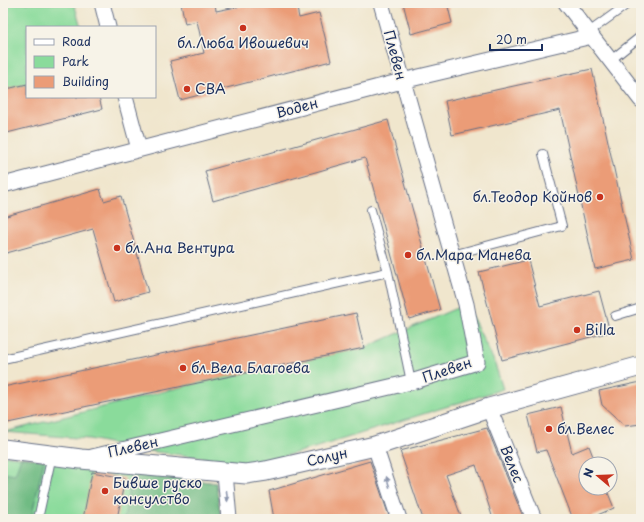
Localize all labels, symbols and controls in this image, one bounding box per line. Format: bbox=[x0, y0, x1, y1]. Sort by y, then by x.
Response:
marker: бл.Люба Ивошевич bbox=[238, 23, 248, 33]
legend bbox=[26, 26, 156, 98]
scale bar bbox=[490, 26, 542, 52]
street label: Плевен bbox=[379, 28, 412, 82]
text: 20 m bbox=[496, 30, 527, 48]
text: Road bbox=[62, 32, 91, 50]
place label: бл.Люба Ивошевич bbox=[177, 32, 309, 53]
text: Park bbox=[62, 52, 89, 70]
text: Building bbox=[62, 72, 109, 90]
place label: CBA bbox=[195, 78, 226, 99]
marker: CBA bbox=[182, 84, 192, 94]
street label: Воден bbox=[274, 92, 320, 123]
place label: бл.Теодор Койнов bbox=[472, 186, 592, 207]
marker: бл.Теодор Койнов bbox=[595, 192, 605, 202]
place label: бл.Ана Вентура bbox=[125, 237, 235, 258]
marker: бл.Ана Вентура bbox=[112, 243, 122, 253]
place label: бл.Мара Манева bbox=[416, 244, 531, 265]
marker: бл.Мара Манева bbox=[403, 250, 413, 260]
place label: Billa bbox=[585, 319, 615, 340]
marker: Billa bbox=[572, 325, 582, 335]
street label: Плевен bbox=[419, 351, 474, 388]
place label: бл.Вела Благоева bbox=[191, 357, 310, 378]
marker: бл.Вела Благоева bbox=[178, 363, 188, 373]
place label: бл.Велес bbox=[557, 418, 615, 439]
marker: бл.Велес bbox=[544, 424, 554, 434]
street label: Плевен bbox=[106, 431, 160, 462]
street label: Солун bbox=[304, 442, 349, 471]
street label: Велес bbox=[496, 442, 530, 486]
north arrow bbox=[578, 456, 618, 496]
text: N bbox=[579, 465, 598, 479]
place label: Бивше руско консулство bbox=[113, 472, 202, 509]
one-way arrow bbox=[385, 476, 391, 488]
marker: Бивше руско консулство bbox=[100, 486, 110, 496]
one-way arrow bbox=[224, 490, 231, 502]

